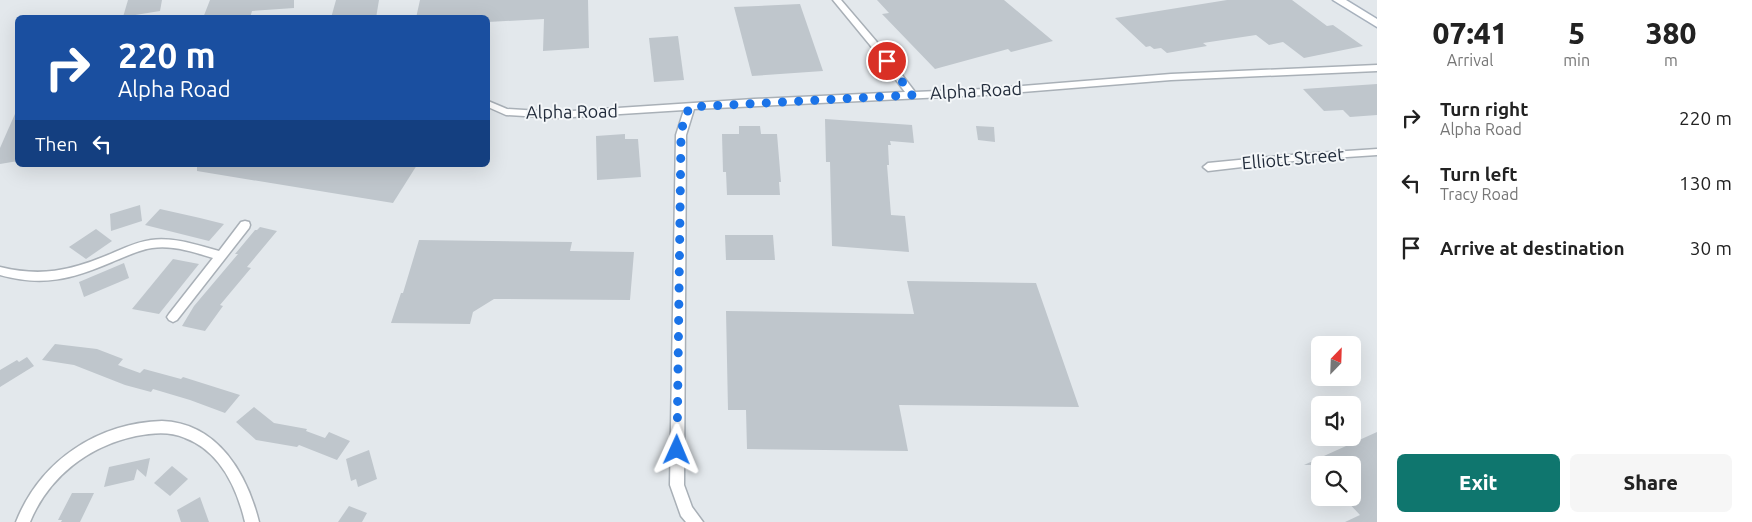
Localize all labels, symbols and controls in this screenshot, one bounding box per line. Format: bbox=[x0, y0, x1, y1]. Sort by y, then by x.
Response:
text: 07:41 bbox=[1433, 16, 1508, 50]
text: 5 bbox=[1568, 16, 1585, 50]
text: 380 bbox=[1646, 16, 1696, 50]
icon: right bbox=[35, 35, 100, 100]
text: 220 m bbox=[118, 35, 216, 75]
pin bbox=[866, 40, 908, 82]
icon: arrive bbox=[873, 47, 901, 75]
text: Arrival bbox=[1447, 51, 1493, 69]
text: min bbox=[1563, 51, 1590, 69]
text: m bbox=[1664, 51, 1678, 69]
text: Alpha Road bbox=[118, 76, 231, 101]
street label: Alpha Road bbox=[929, 78, 1022, 102]
text: Turn right bbox=[1440, 98, 1528, 120]
street label: Alpha Road bbox=[526, 100, 618, 122]
icon: right bbox=[1397, 104, 1425, 132]
text: 220 m bbox=[1679, 107, 1732, 129]
text: Alpha Road bbox=[1440, 120, 1522, 138]
icon: left bbox=[88, 130, 116, 158]
text: Then bbox=[35, 133, 78, 155]
street label: Elliott Street bbox=[1241, 144, 1345, 172]
text: Turn left bbox=[1440, 163, 1518, 185]
icon: left bbox=[1397, 169, 1425, 197]
text: 130 m bbox=[1679, 172, 1732, 194]
text: Tracy Road bbox=[1440, 185, 1519, 203]
icon: arrive bbox=[1397, 234, 1425, 262]
text: Arrive at destination bbox=[1440, 237, 1625, 259]
text: 30 m bbox=[1690, 237, 1732, 259]
north arrow bbox=[1311, 336, 1361, 386]
map controls bbox=[1311, 336, 1361, 506]
button: sound bbox=[1311, 396, 1361, 446]
position arrow bbox=[650, 423, 702, 475]
button: Exit bbox=[1397, 454, 1560, 512]
button: Share bbox=[1570, 454, 1732, 512]
button: search bbox=[1311, 456, 1361, 506]

